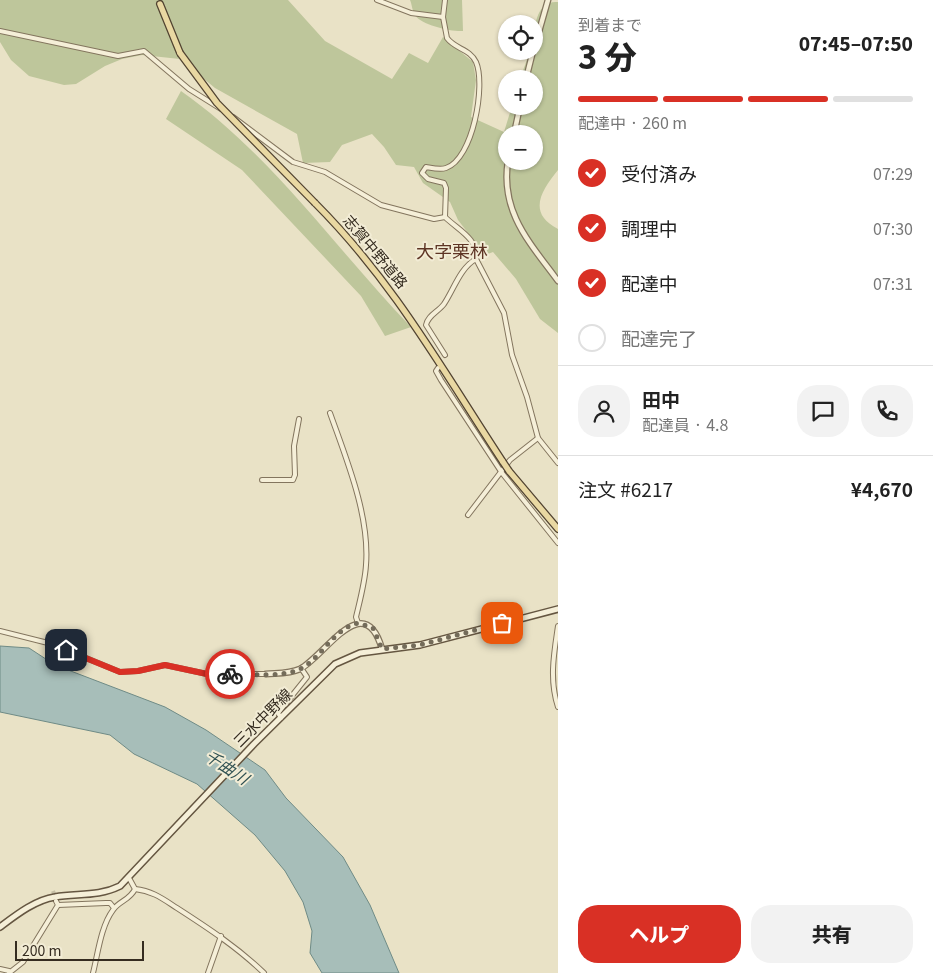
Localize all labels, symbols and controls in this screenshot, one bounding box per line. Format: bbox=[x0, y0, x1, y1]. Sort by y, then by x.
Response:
text: 到着まで bbox=[578, 12, 642, 36]
map controls bbox=[498, 15, 543, 170]
button: locate bbox=[498, 15, 543, 60]
text: 07:45–07:50 bbox=[799, 29, 913, 56]
text: 3 分 bbox=[578, 32, 636, 78]
button: + bbox=[498, 70, 543, 115]
text: 配達中 · 260 m bbox=[578, 110, 687, 134]
button: − bbox=[498, 125, 543, 170]
icon: check bbox=[578, 159, 606, 187]
text: 受付済み bbox=[621, 159, 697, 186]
text: 07:29 bbox=[873, 161, 913, 185]
street label: 志賀中野道路 bbox=[339, 210, 413, 292]
icon: check bbox=[578, 214, 606, 242]
text: 調理中 bbox=[621, 214, 678, 241]
text: 07:30 bbox=[873, 216, 913, 240]
district label: 大字栗林 bbox=[416, 237, 488, 263]
icon: check bbox=[578, 269, 606, 297]
text: 配達中 bbox=[621, 269, 678, 296]
text: 07:31 bbox=[873, 271, 913, 295]
text: 配達完了 bbox=[621, 324, 697, 351]
button: person bbox=[578, 385, 630, 437]
text: 田中 bbox=[642, 385, 680, 412]
button: chat bbox=[797, 385, 849, 437]
button: phone bbox=[861, 385, 913, 437]
text: 配達員 · 4.8 bbox=[642, 412, 728, 436]
text: 注文 #6217 bbox=[578, 475, 673, 502]
text: ¥4,670 bbox=[851, 475, 913, 502]
pin bbox=[481, 602, 523, 644]
icon: bag bbox=[488, 609, 516, 637]
pin bbox=[45, 629, 87, 671]
icon: home bbox=[52, 636, 80, 664]
courier bbox=[205, 649, 255, 699]
icon: bike bbox=[216, 660, 244, 688]
street label: 三水中野線 bbox=[228, 683, 296, 751]
water label: 千曲川 bbox=[201, 743, 256, 790]
button: ヘルプ bbox=[578, 905, 741, 963]
button: 共有 bbox=[751, 905, 913, 963]
scale bar bbox=[15, 938, 144, 961]
text: 200 m bbox=[22, 940, 61, 960]

